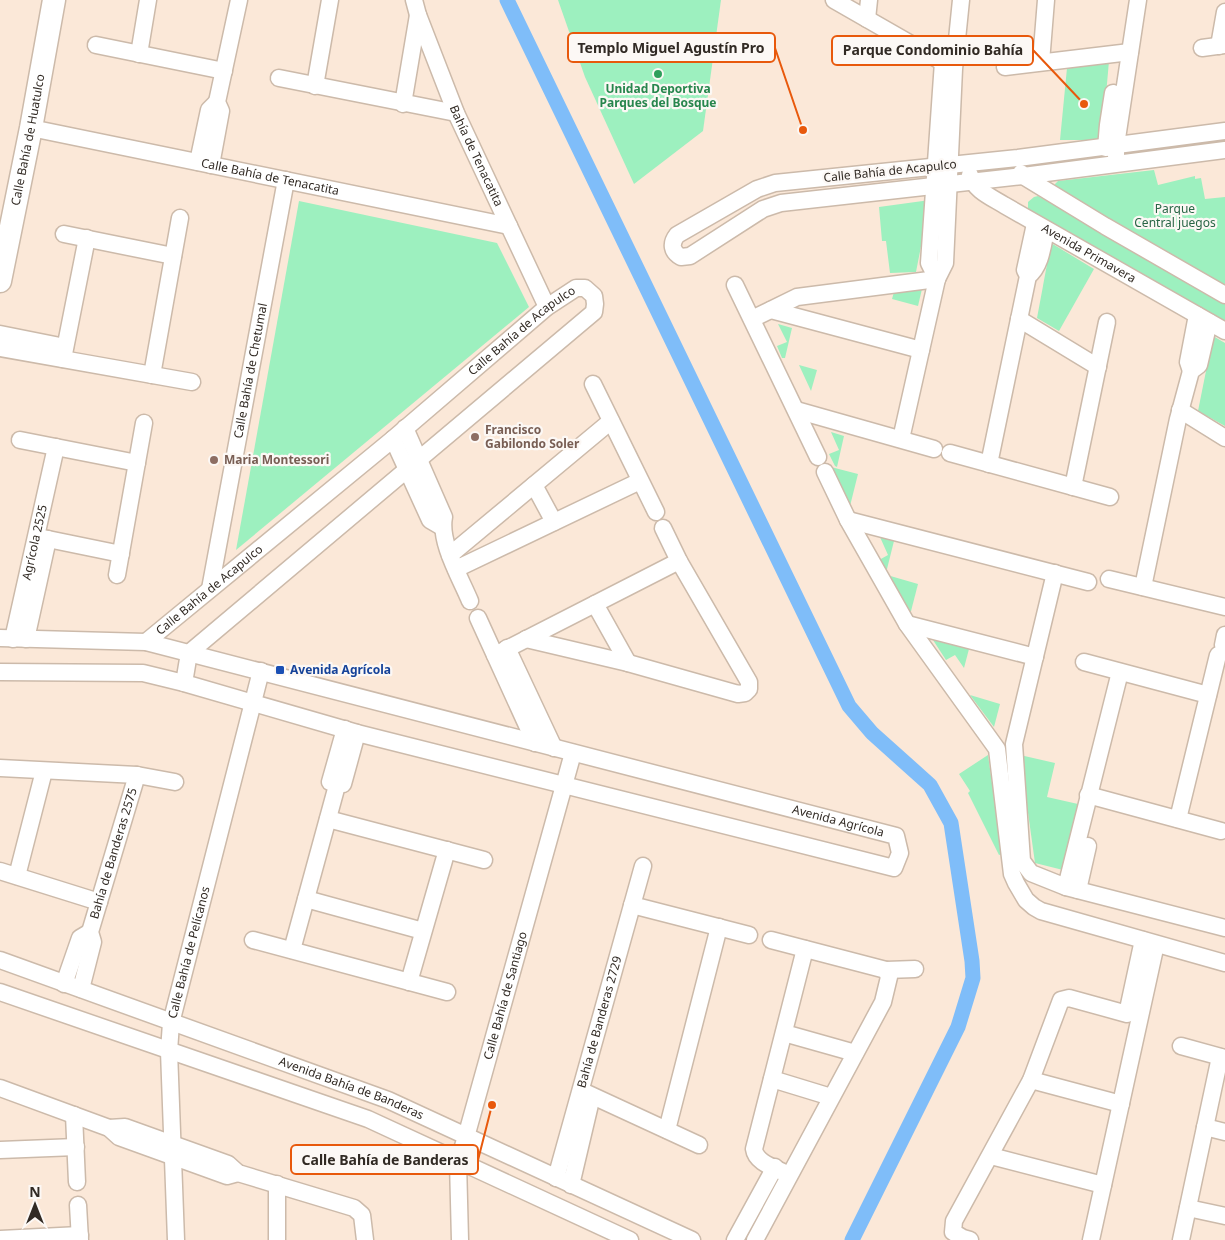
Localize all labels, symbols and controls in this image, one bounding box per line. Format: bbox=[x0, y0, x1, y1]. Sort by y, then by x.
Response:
callout: Templo Miguel Agustín Pro bbox=[568, 33, 775, 62]
callout: Parque Condominio Bahía bbox=[832, 36, 1033, 65]
text: Templo Miguel Agustín Pro bbox=[577, 38, 765, 57]
text: Parque Condominio Bahía bbox=[843, 40, 1023, 59]
marker: Unidad Deportiva Parques del Bosque bbox=[652, 68, 664, 80]
street label: Calle Bahía de Huatulco bbox=[7, 73, 49, 207]
place label: Unidad Deportiva Parques del Bosque bbox=[600, 80, 716, 111]
street label: Bahía de Tenacatita bbox=[446, 103, 508, 209]
street label: Calle Bahía de Tenacatita bbox=[200, 154, 341, 199]
street label: Calle Bahía de Acapulco bbox=[823, 155, 957, 186]
park label: Parque Central juegos bbox=[1134, 200, 1216, 231]
street label: Avenida Primavera bbox=[1039, 219, 1139, 286]
street label: Calle Bahía de Acapulco bbox=[464, 282, 578, 379]
street label: Calle Bahía de Chetumal bbox=[229, 302, 271, 440]
place label: Francisco Gabilondo Soler bbox=[485, 421, 580, 452]
marker: Francisco Gabilondo Soler bbox=[469, 431, 481, 443]
place label: Maria Montessori bbox=[224, 451, 329, 468]
marker: Maria Montessori bbox=[208, 454, 220, 466]
street label: Agrícola 2525 bbox=[17, 503, 51, 582]
street label: Calle Bahía de Acapulco bbox=[152, 541, 266, 639]
place label: Avenida Agrícola bbox=[290, 661, 391, 678]
marker: Avenida Agrícola bbox=[274, 664, 286, 676]
street label: Bahía de Banderas 2575 bbox=[85, 785, 141, 921]
street label: Avenida Agrícola bbox=[790, 801, 886, 841]
street label: Calle Bahía de Pelícanos bbox=[163, 884, 214, 1020]
street label: Calle Bahía de Santiago bbox=[479, 930, 531, 1062]
street label: Bahía de Banderas 2729 bbox=[573, 954, 626, 1090]
street label: Avenida Bahía de Banderas bbox=[277, 1052, 427, 1123]
callout: Calle Bahía de Banderas bbox=[291, 1145, 478, 1174]
text: Calle Bahía de Banderas bbox=[302, 1150, 468, 1169]
north arrow bbox=[10, 1180, 60, 1230]
text: N bbox=[29, 1182, 41, 1201]

